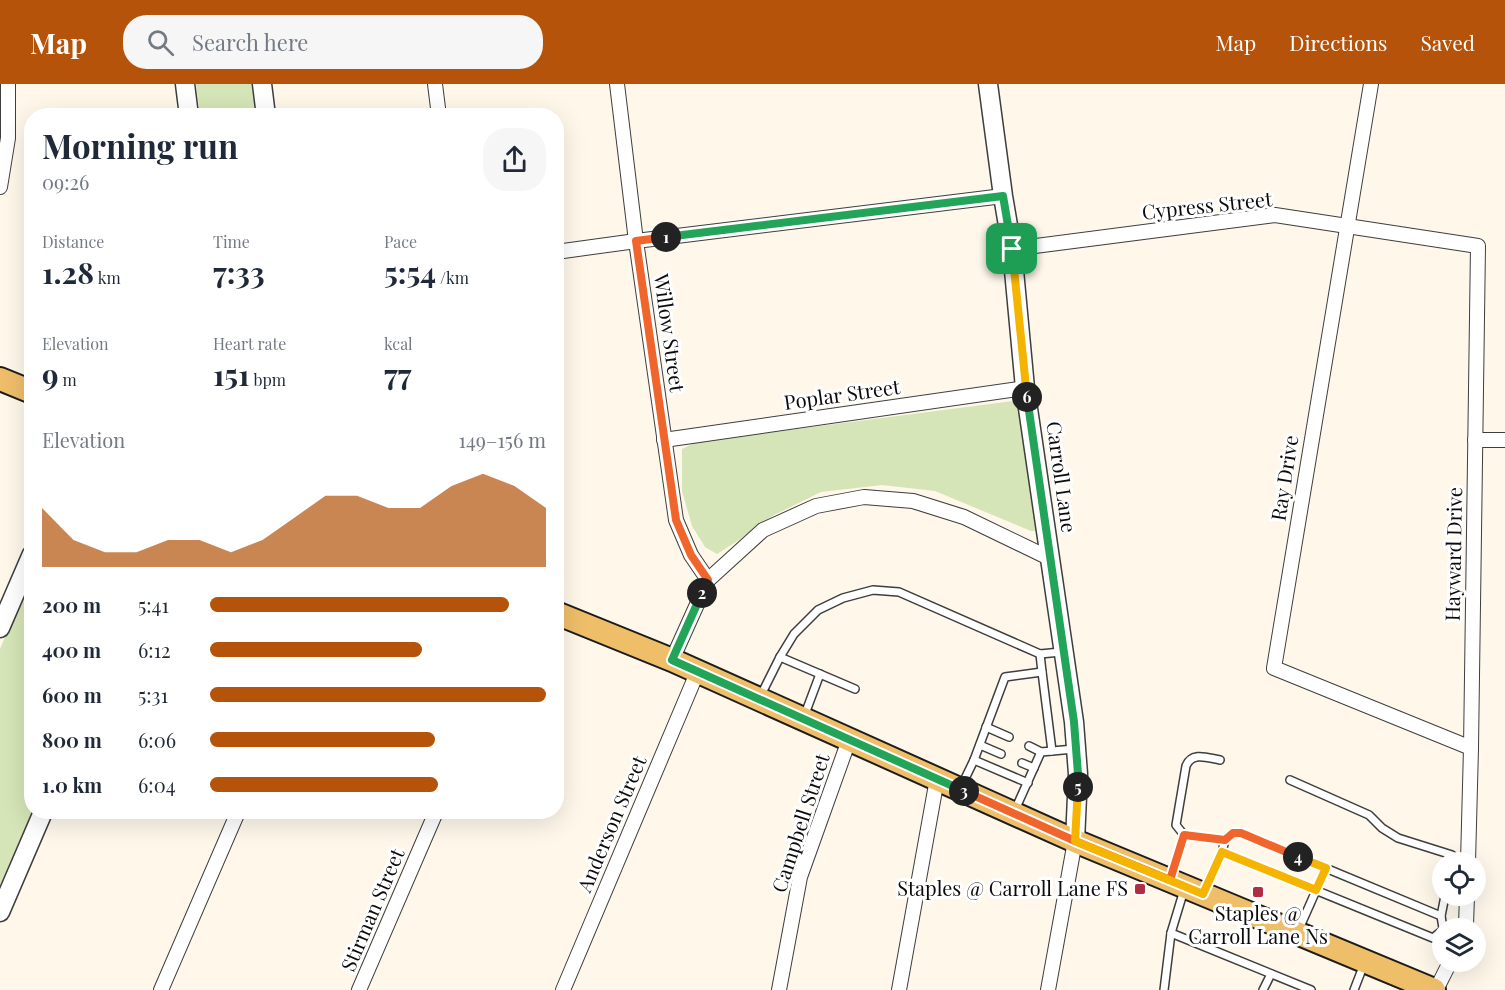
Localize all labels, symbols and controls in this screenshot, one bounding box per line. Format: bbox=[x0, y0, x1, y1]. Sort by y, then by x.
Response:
search box bbox=[123, 15, 543, 69]
text: Map bbox=[30, 24, 87, 61]
icon: search bbox=[144, 26, 177, 59]
text: Search here bbox=[192, 27, 308, 57]
text: Map bbox=[1215, 28, 1256, 56]
text: Directions bbox=[1289, 28, 1387, 56]
text: Saved bbox=[1420, 28, 1475, 56]
text: Morning run bbox=[42, 123, 238, 167]
button: share bbox=[483, 128, 546, 191]
text: 09:26 bbox=[42, 168, 89, 195]
street label: Cypress Street bbox=[1140, 184, 1274, 225]
pin: 1 bbox=[651, 222, 681, 252]
pin bbox=[986, 223, 1037, 274]
text: 1 bbox=[663, 226, 669, 247]
text: Distance bbox=[42, 231, 104, 252]
text: Time bbox=[213, 231, 250, 252]
text: Pace bbox=[384, 231, 417, 252]
icon: arrive bbox=[995, 232, 1028, 265]
text: 1.28 bbox=[42, 252, 94, 292]
text: 7:33 bbox=[213, 252, 265, 292]
text: 5:54 bbox=[384, 252, 436, 292]
text: km bbox=[94, 267, 121, 288]
text: /km bbox=[436, 267, 469, 288]
street label: Willow Street bbox=[649, 271, 692, 395]
text: Elevation bbox=[42, 333, 109, 354]
text: Heart rate bbox=[213, 333, 286, 354]
text: kcal bbox=[384, 333, 413, 354]
text: 9 bbox=[42, 354, 59, 394]
text: 151 bbox=[213, 354, 249, 394]
text: 77 bbox=[384, 354, 411, 394]
text: m bbox=[59, 369, 77, 390]
text: bpm bbox=[249, 369, 286, 390]
street label: Poplar Street bbox=[782, 372, 902, 415]
pin: 6 bbox=[1012, 382, 1042, 412]
text: 6 bbox=[1023, 386, 1031, 407]
street label: Carroll Lane bbox=[1041, 419, 1084, 534]
text: Elevation bbox=[42, 426, 125, 453]
text: 149–156 m bbox=[459, 426, 546, 453]
street label: Ray Drive bbox=[1263, 433, 1304, 522]
street label: Hayward Drive bbox=[1438, 487, 1467, 621]
pin: 2 bbox=[687, 578, 717, 608]
text: 2 bbox=[698, 582, 706, 603]
text: 200 m bbox=[42, 591, 101, 618]
text: 5:41 bbox=[138, 591, 169, 618]
text: 400 m bbox=[42, 636, 101, 663]
text: 6:12 bbox=[138, 636, 171, 663]
text: 600 m bbox=[42, 681, 102, 708]
text: 5:31 bbox=[138, 681, 168, 708]
text: 800 m bbox=[42, 726, 102, 753]
text: 6:06 bbox=[138, 726, 176, 753]
street label: Campbell Street bbox=[764, 749, 835, 895]
street label: Anderson Street bbox=[569, 750, 652, 897]
text: 1.0 km bbox=[42, 771, 102, 798]
text: 6:04 bbox=[138, 771, 176, 798]
pin: 5 bbox=[1063, 772, 1093, 802]
pin: 3 bbox=[949, 776, 979, 806]
text: 5 bbox=[1074, 776, 1082, 797]
text: 3 bbox=[960, 780, 968, 801]
pin: 4 bbox=[1283, 842, 1313, 872]
street label: Stirman Street bbox=[334, 843, 410, 975]
text: 4 bbox=[1294, 846, 1302, 867]
map controls bbox=[1432, 852, 1486, 972]
button: locate bbox=[1432, 852, 1486, 906]
place label: Staples @ Carroll Lane FS bbox=[897, 874, 1128, 901]
marker: Staples @ Carroll Lane FS bbox=[1133, 882, 1147, 896]
marker: Staples @ Carroll Lane Ns bbox=[1251, 885, 1265, 899]
place label: Staples @ Carroll Lane Ns bbox=[1188, 899, 1328, 949]
button: layers bbox=[1432, 918, 1486, 972]

